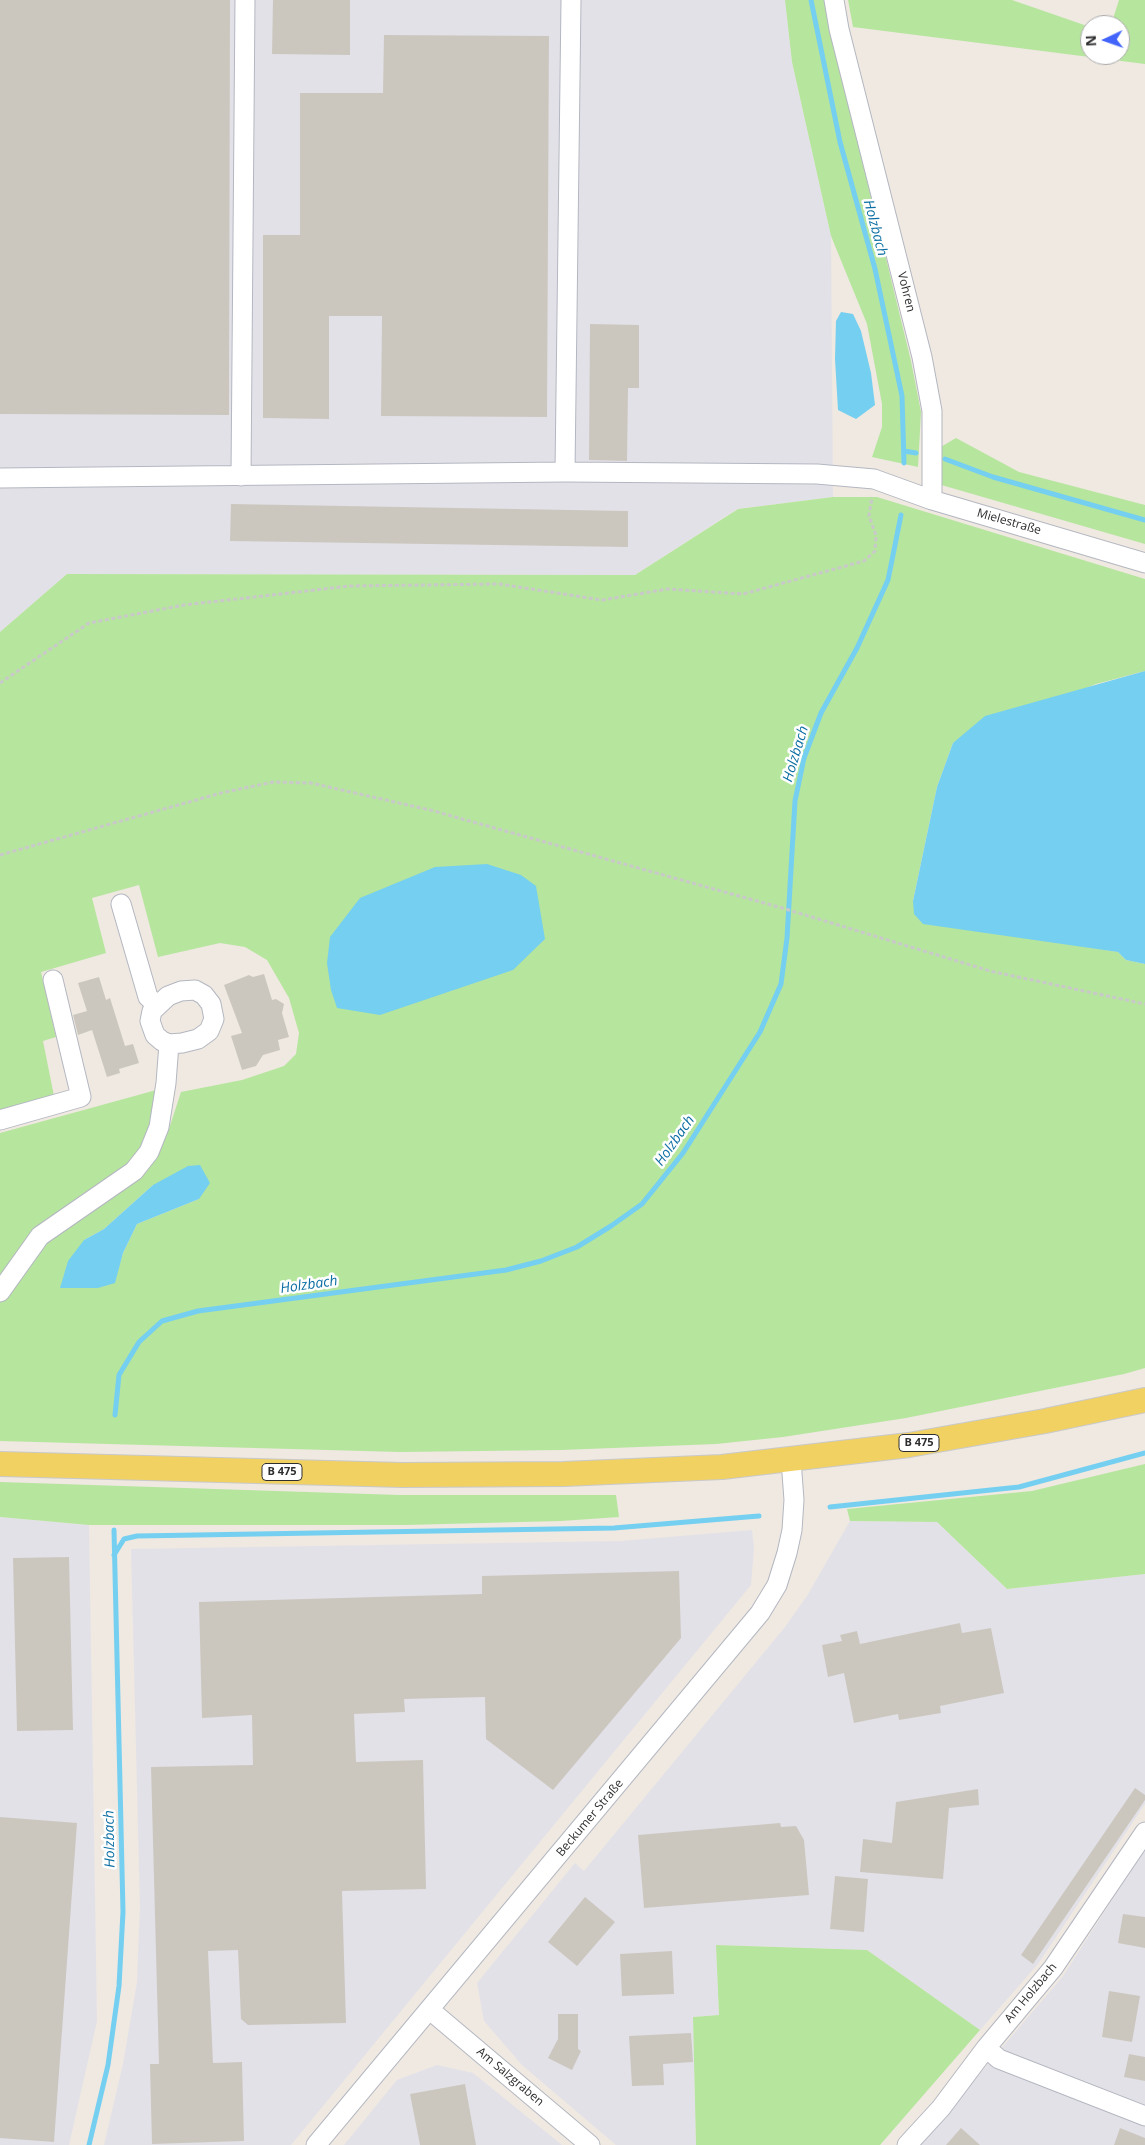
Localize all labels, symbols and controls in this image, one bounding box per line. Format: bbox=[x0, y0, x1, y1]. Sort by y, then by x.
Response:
north arrow bbox=[1080, 15, 1130, 65]
text: N bbox=[1081, 35, 1100, 47]
water label: Holzbach bbox=[859, 198, 891, 258]
street label: Vohren bbox=[894, 270, 918, 314]
street label: Mielestraße bbox=[975, 506, 1043, 538]
water label: Holzbach bbox=[780, 724, 812, 784]
water label: Holzbach bbox=[652, 1113, 698, 1169]
water label: Holzbach bbox=[279, 1273, 339, 1297]
road number: B 475 bbox=[899, 1435, 939, 1452]
road number: B 475 bbox=[262, 1464, 302, 1480]
street label: Beckumer Straße bbox=[553, 1776, 627, 1860]
water label: Holzbach bbox=[101, 1810, 119, 1868]
street label: Am Holzbach bbox=[1002, 1960, 1060, 2026]
street label: Am Salzgraben bbox=[473, 2045, 547, 2109]

